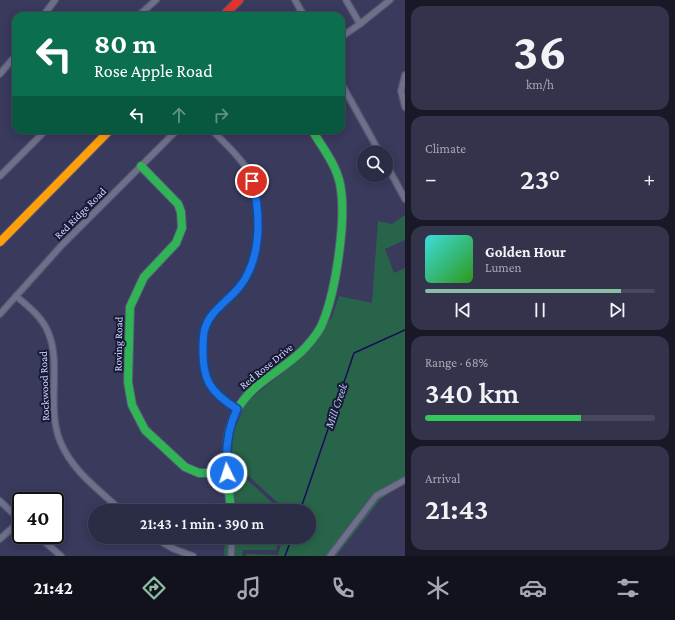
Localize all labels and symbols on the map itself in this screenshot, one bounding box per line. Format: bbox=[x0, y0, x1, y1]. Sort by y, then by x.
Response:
pin bbox=[235, 164, 269, 198]
street label: Red Ridge Road bbox=[52, 185, 109, 242]
street label: Roving Road bbox=[112, 316, 125, 372]
street label: Red Rose Drive bbox=[237, 341, 295, 391]
street label: Rockwood Road bbox=[37, 351, 51, 421]
water label: Mill Creek bbox=[321, 381, 350, 431]
position arrow bbox=[206, 452, 248, 494]
speed limit sign: 40 bbox=[12, 492, 64, 544]

